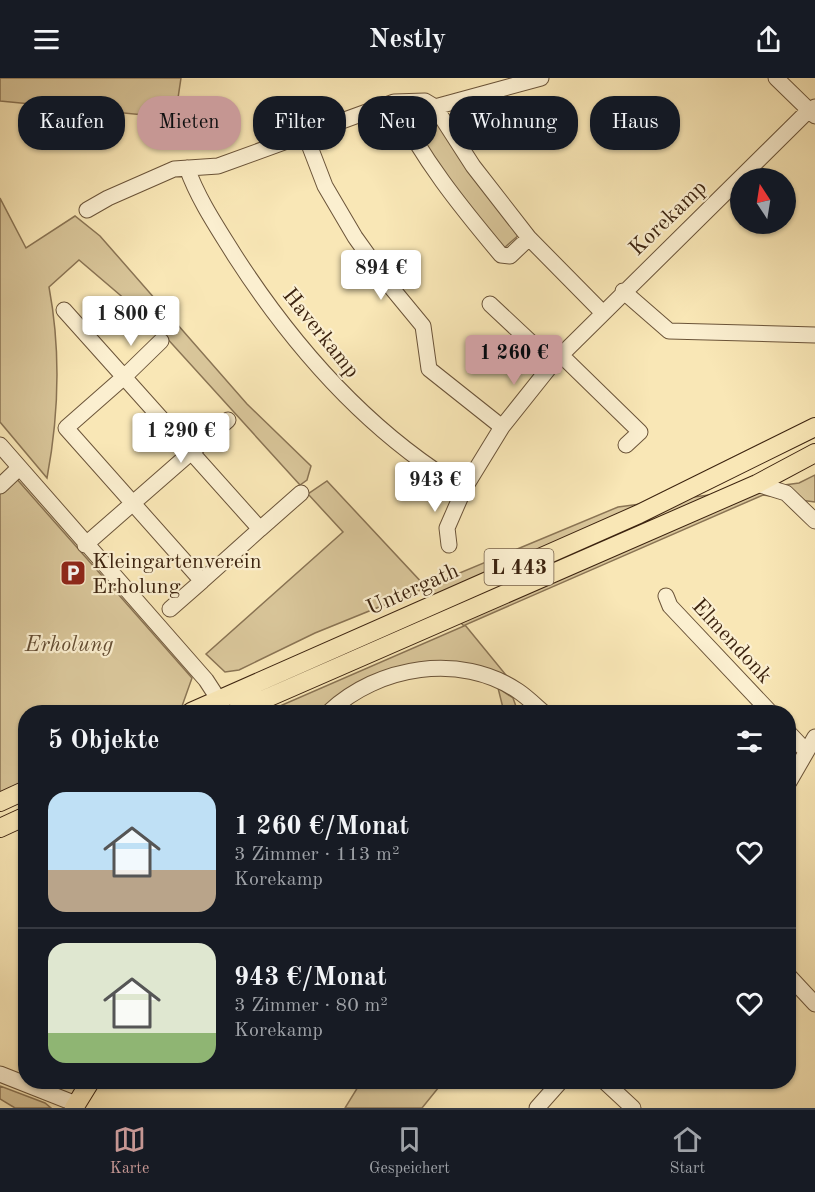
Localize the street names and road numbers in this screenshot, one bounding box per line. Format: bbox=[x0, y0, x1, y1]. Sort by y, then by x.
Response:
street label: Korekamp bbox=[626, 177, 711, 260]
street label: Haverkamp bbox=[278, 284, 363, 382]
road number: L 443 bbox=[484, 549, 554, 585]
street label: Untergath bbox=[363, 560, 462, 620]
street label: Elmendonk bbox=[687, 595, 776, 688]

